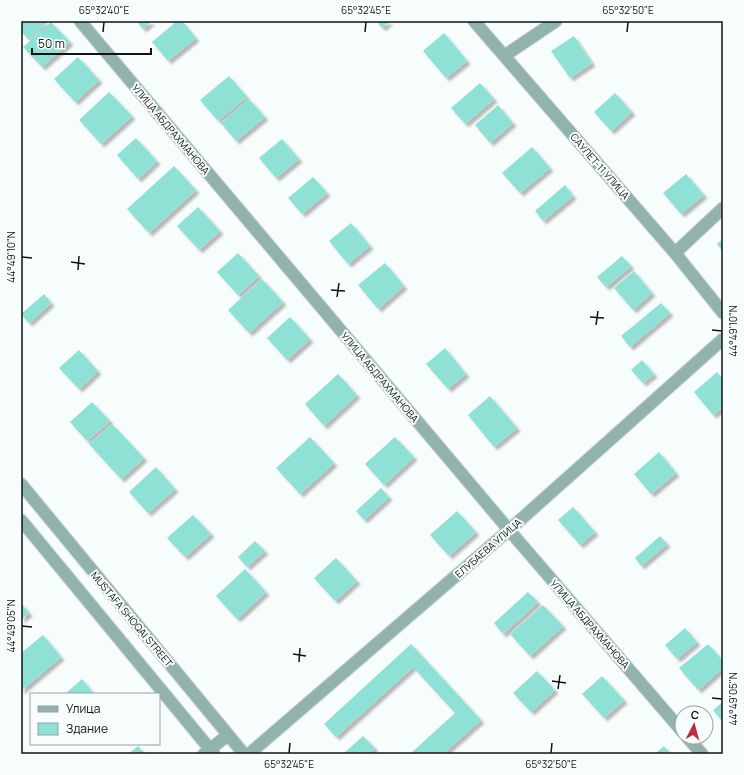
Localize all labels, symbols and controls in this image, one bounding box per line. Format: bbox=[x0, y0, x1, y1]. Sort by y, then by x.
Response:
text: 65°32'40"E bbox=[79, 3, 129, 17]
text: 65°32'45"E bbox=[341, 3, 391, 17]
text: 65°32'50"E bbox=[602, 3, 654, 17]
scale bar bbox=[32, 30, 151, 56]
text: 50 m bbox=[38, 35, 65, 52]
street label: УЛИЦА АБДРАХМАНОВА bbox=[129, 81, 213, 178]
street label: САУЛЕТ-11 УЛИЦА bbox=[567, 130, 633, 203]
text: 44°49'10"N bbox=[4, 231, 18, 283]
text: 44°49'10"N bbox=[726, 305, 740, 357]
street label: УЛИЦА АБДРАХМАНОВА bbox=[338, 329, 422, 426]
street label: ЕЛУБАЕВА УЛИЦА bbox=[452, 515, 525, 581]
street label: MUSTAFA SHOQAI STREET bbox=[88, 568, 176, 670]
street label: УЛИЦА АБДРАХМАНОВА bbox=[547, 576, 633, 672]
text: 44°49'05"N bbox=[4, 599, 18, 653]
text: 44°49'05"N bbox=[726, 672, 740, 726]
legend bbox=[30, 693, 160, 745]
text: Улица bbox=[66, 700, 100, 717]
north arrow bbox=[674, 705, 714, 745]
text: С bbox=[690, 707, 700, 722]
text: Здание bbox=[66, 720, 108, 737]
text: 65°32'45"E bbox=[264, 757, 314, 771]
text: 65°32'50"E bbox=[525, 757, 577, 771]

